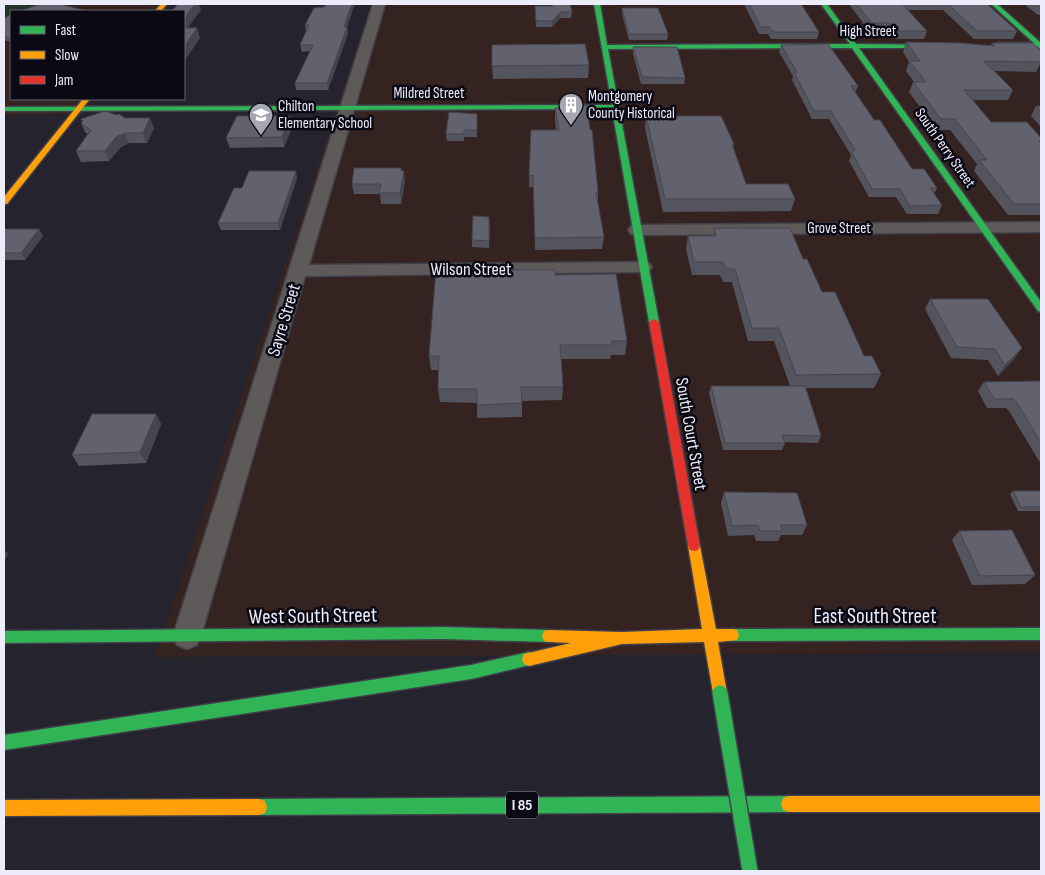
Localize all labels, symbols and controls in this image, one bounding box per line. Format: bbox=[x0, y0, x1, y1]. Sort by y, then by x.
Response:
legend bbox=[10, 10, 185, 100]
text: Fast bbox=[55, 21, 77, 40]
street label: High Street bbox=[840, 22, 897, 41]
text: Slow bbox=[55, 46, 79, 65]
text: Jam bbox=[54, 71, 73, 90]
street label: Mildred Street bbox=[393, 84, 465, 103]
place label: Montgomery County Historical bbox=[588, 87, 675, 123]
building icon: Montgomery County Historical bbox=[558, 92, 584, 126]
place label: Chilton Elementary School bbox=[278, 97, 372, 133]
school or university icon: Chilton Elementary School bbox=[248, 102, 274, 136]
street label: South Perry Street bbox=[910, 104, 980, 192]
street label: Grove Street bbox=[807, 219, 871, 238]
street label: Wilson Street bbox=[431, 259, 512, 280]
street label: Sayre Street bbox=[263, 281, 305, 359]
street label: South Court Street bbox=[671, 376, 711, 492]
street label: West South Street bbox=[249, 602, 377, 630]
street label: East South Street bbox=[813, 604, 937, 629]
road number: I 85 bbox=[506, 792, 538, 818]

